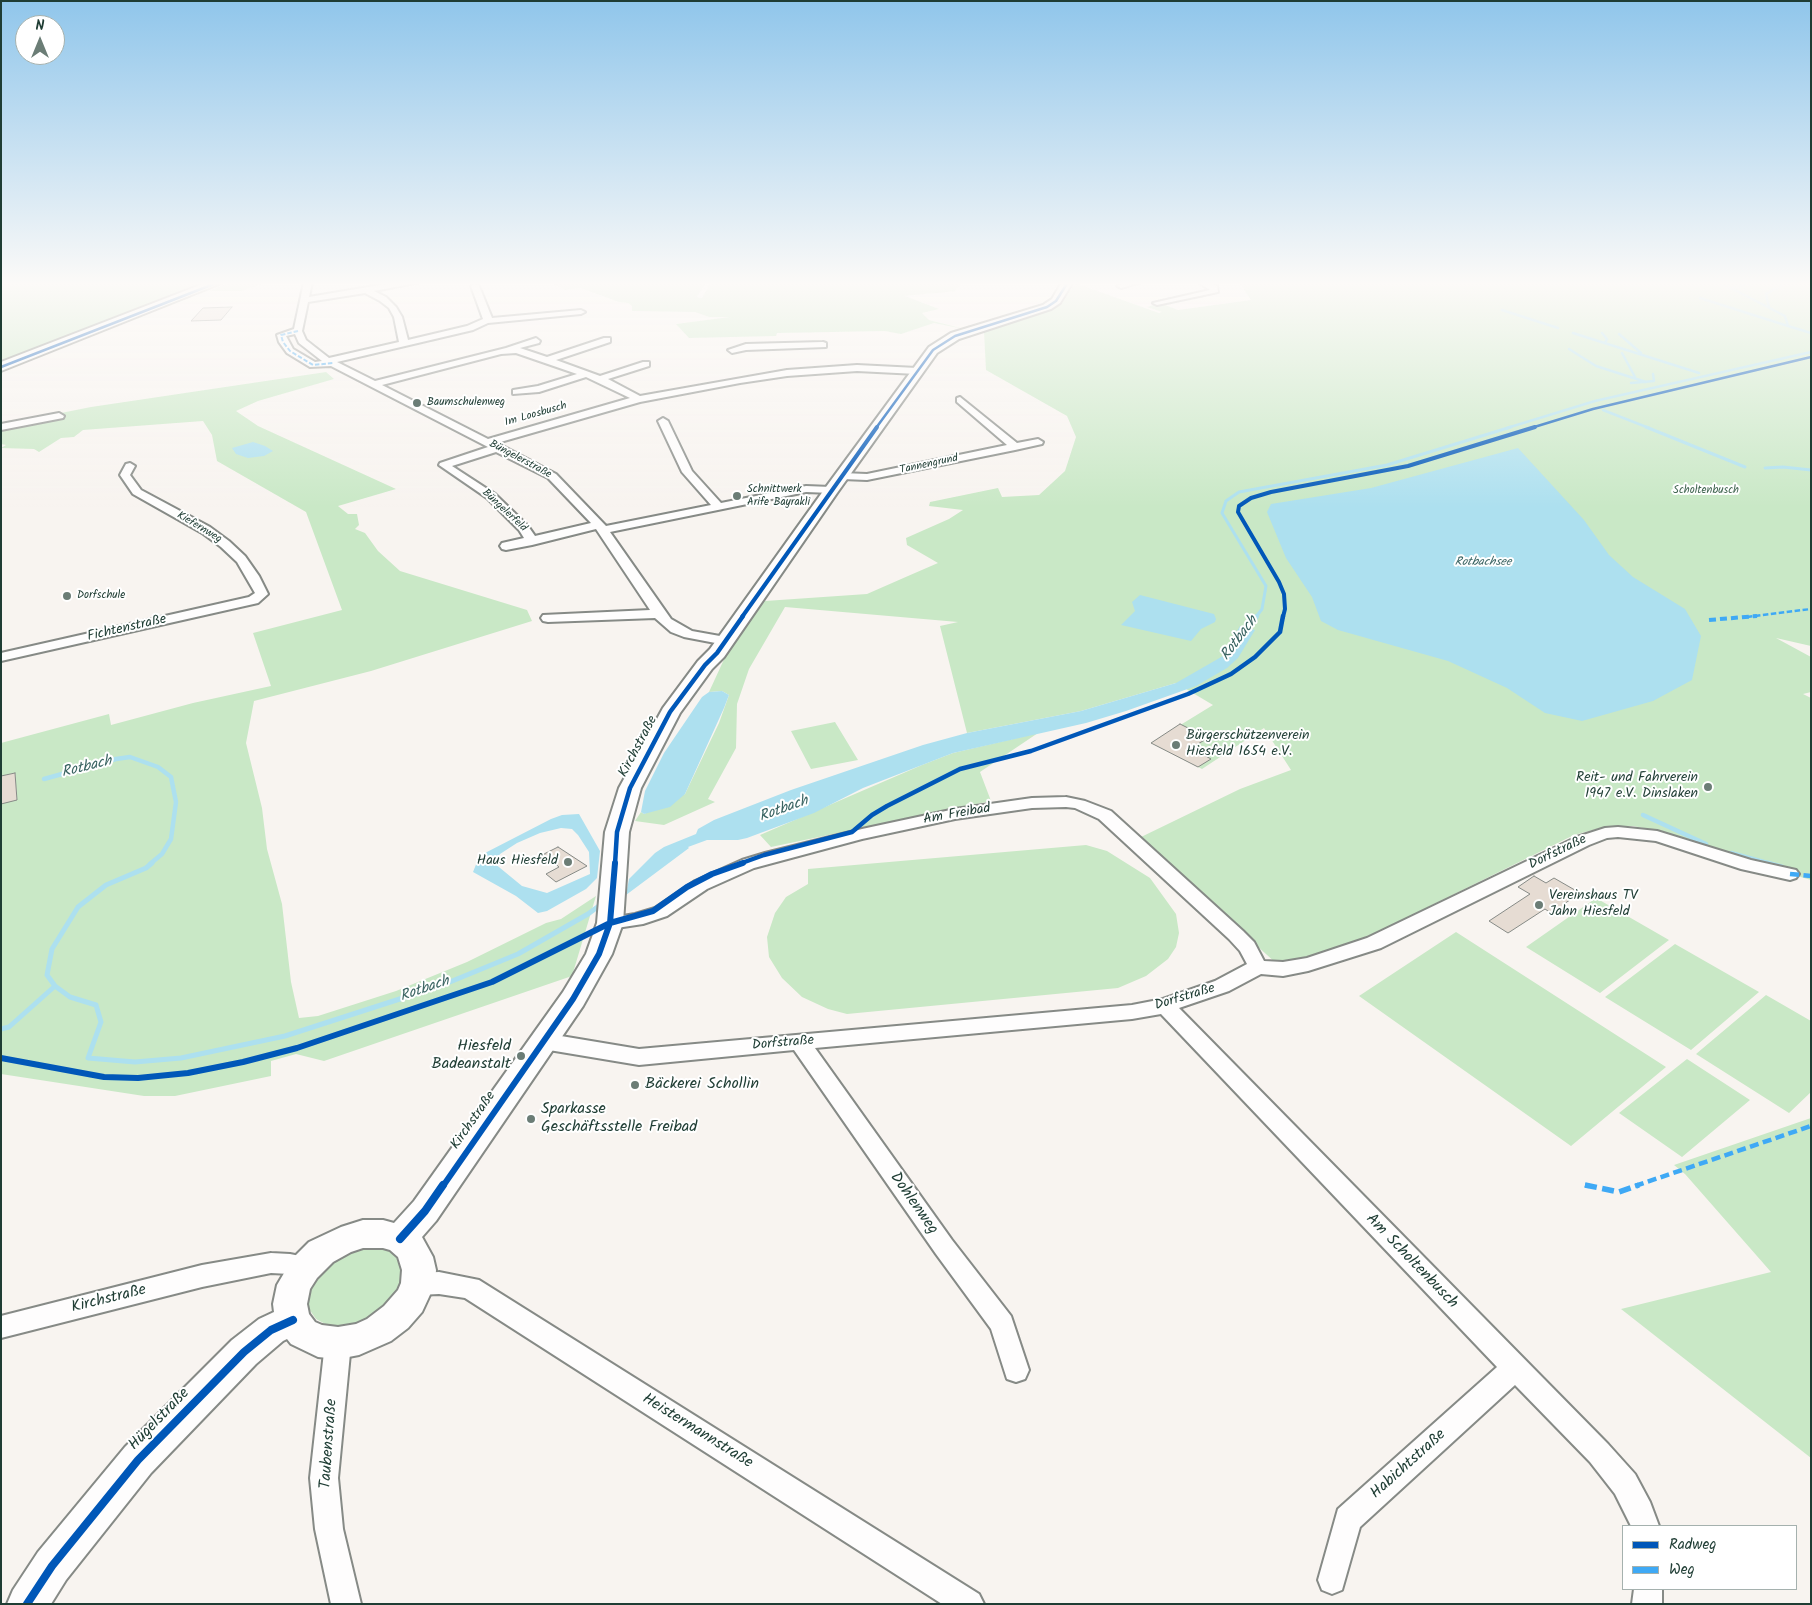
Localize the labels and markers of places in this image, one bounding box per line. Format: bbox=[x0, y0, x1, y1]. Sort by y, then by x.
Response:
place label: Baumschulenweg bbox=[427, 396, 505, 410]
marker: Baumschulenweg bbox=[411, 397, 423, 409]
place label: Schnittwerk Arife Bayrakli bbox=[747, 483, 810, 509]
marker: Schnittwerk Arife Bayrakli bbox=[731, 490, 743, 502]
place label: Dorfschule bbox=[77, 589, 125, 603]
marker: Dorfschule bbox=[61, 590, 73, 602]
place label: Bürgerschützenverein Hiesfeld 1654 e.V. bbox=[1186, 729, 1310, 762]
marker: Bürgerschützenverein Hiesfeld 1654 e.V. bbox=[1170, 739, 1182, 751]
place label: Reit- und Fahrverein 1947 e.V. Dinslaken bbox=[1576, 771, 1698, 804]
marker: Reit- und Fahrverein 1947 e.V. Dinslaken bbox=[1702, 781, 1714, 793]
place label: Haus Hiesfeld bbox=[477, 854, 558, 870]
marker: Haus Hiesfeld bbox=[562, 856, 574, 868]
place label: Vereinshaus TV Jahn Hiesfeld bbox=[1549, 889, 1638, 922]
marker: Vereinshaus TV Jahn Hiesfeld bbox=[1533, 899, 1545, 911]
place label: Hiesfeld Badeanstalt bbox=[431, 1037, 511, 1075]
marker: Hiesfeld Badeanstalt bbox=[515, 1050, 527, 1062]
place label: Bäckerei Schollin bbox=[645, 1075, 759, 1095]
marker: Bäckerei Schollin bbox=[629, 1079, 641, 1091]
place label: Sparkasse Geschäftsstelle Freibad bbox=[541, 1100, 697, 1138]
marker: Sparkasse Geschäftsstelle Freibad bbox=[525, 1113, 537, 1125]

